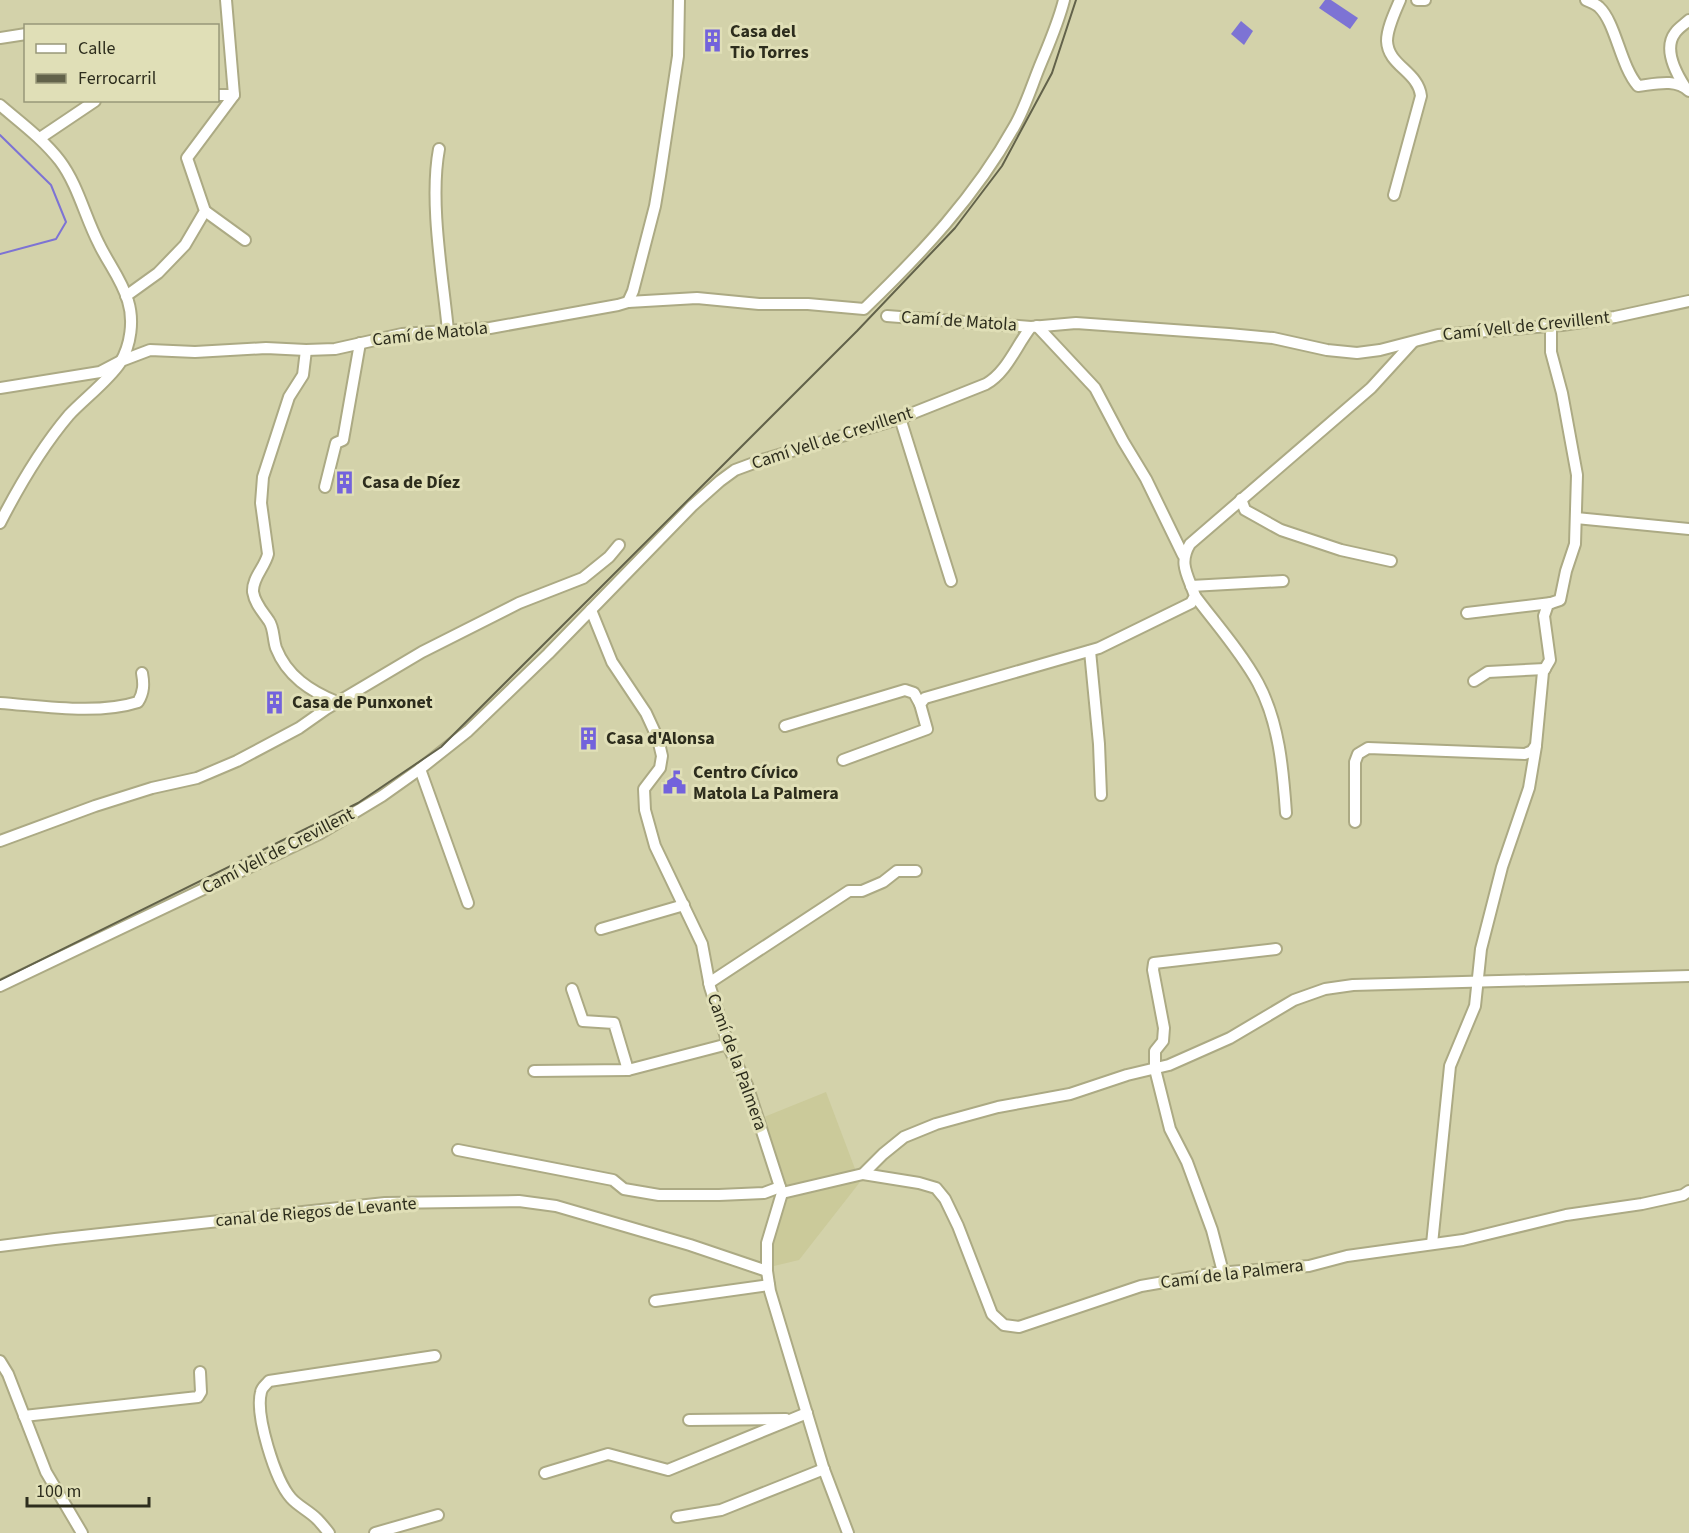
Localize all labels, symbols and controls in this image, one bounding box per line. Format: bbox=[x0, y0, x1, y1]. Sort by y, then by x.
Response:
place label: Casa del Tio Torres bbox=[730, 19, 809, 65]
legend bbox=[24, 24, 219, 102]
building icon: Casa del Tio Torres bbox=[699, 28, 725, 54]
text: Calle bbox=[78, 36, 116, 61]
text: Ferrocarril bbox=[78, 66, 156, 91]
street label: Camí de Matola bbox=[900, 304, 1018, 338]
street label: Camí Vell de Crevillent bbox=[1441, 305, 1611, 347]
street label: Camí de Matola bbox=[371, 316, 489, 352]
street label: Camí Vell de Crevillent bbox=[748, 400, 916, 476]
building icon: Casa de Díez bbox=[331, 469, 357, 495]
place label: Casa de Díez bbox=[362, 470, 460, 495]
building icon: Casa de Punxonet bbox=[261, 689, 287, 715]
place label: Casa de Punxonet bbox=[292, 690, 433, 715]
building icon: Casa d'Alonsa bbox=[575, 725, 601, 751]
place label: Casa d'Alonsa bbox=[606, 726, 715, 751]
place label: Centro Cívico Matola La Palmera bbox=[693, 760, 839, 806]
public building icon: Centro Cívico Matola La Palmera bbox=[662, 769, 688, 795]
street label: Camí Vell de Crevillent bbox=[198, 802, 358, 900]
street label: Camí de la Palmera bbox=[701, 990, 773, 1134]
street label: canal de Riegos de Levante bbox=[214, 1191, 418, 1233]
street label: Camí de la Palmera bbox=[1159, 1253, 1305, 1295]
scale bar bbox=[27, 1470, 148, 1508]
text: 100 m bbox=[36, 1479, 81, 1504]

